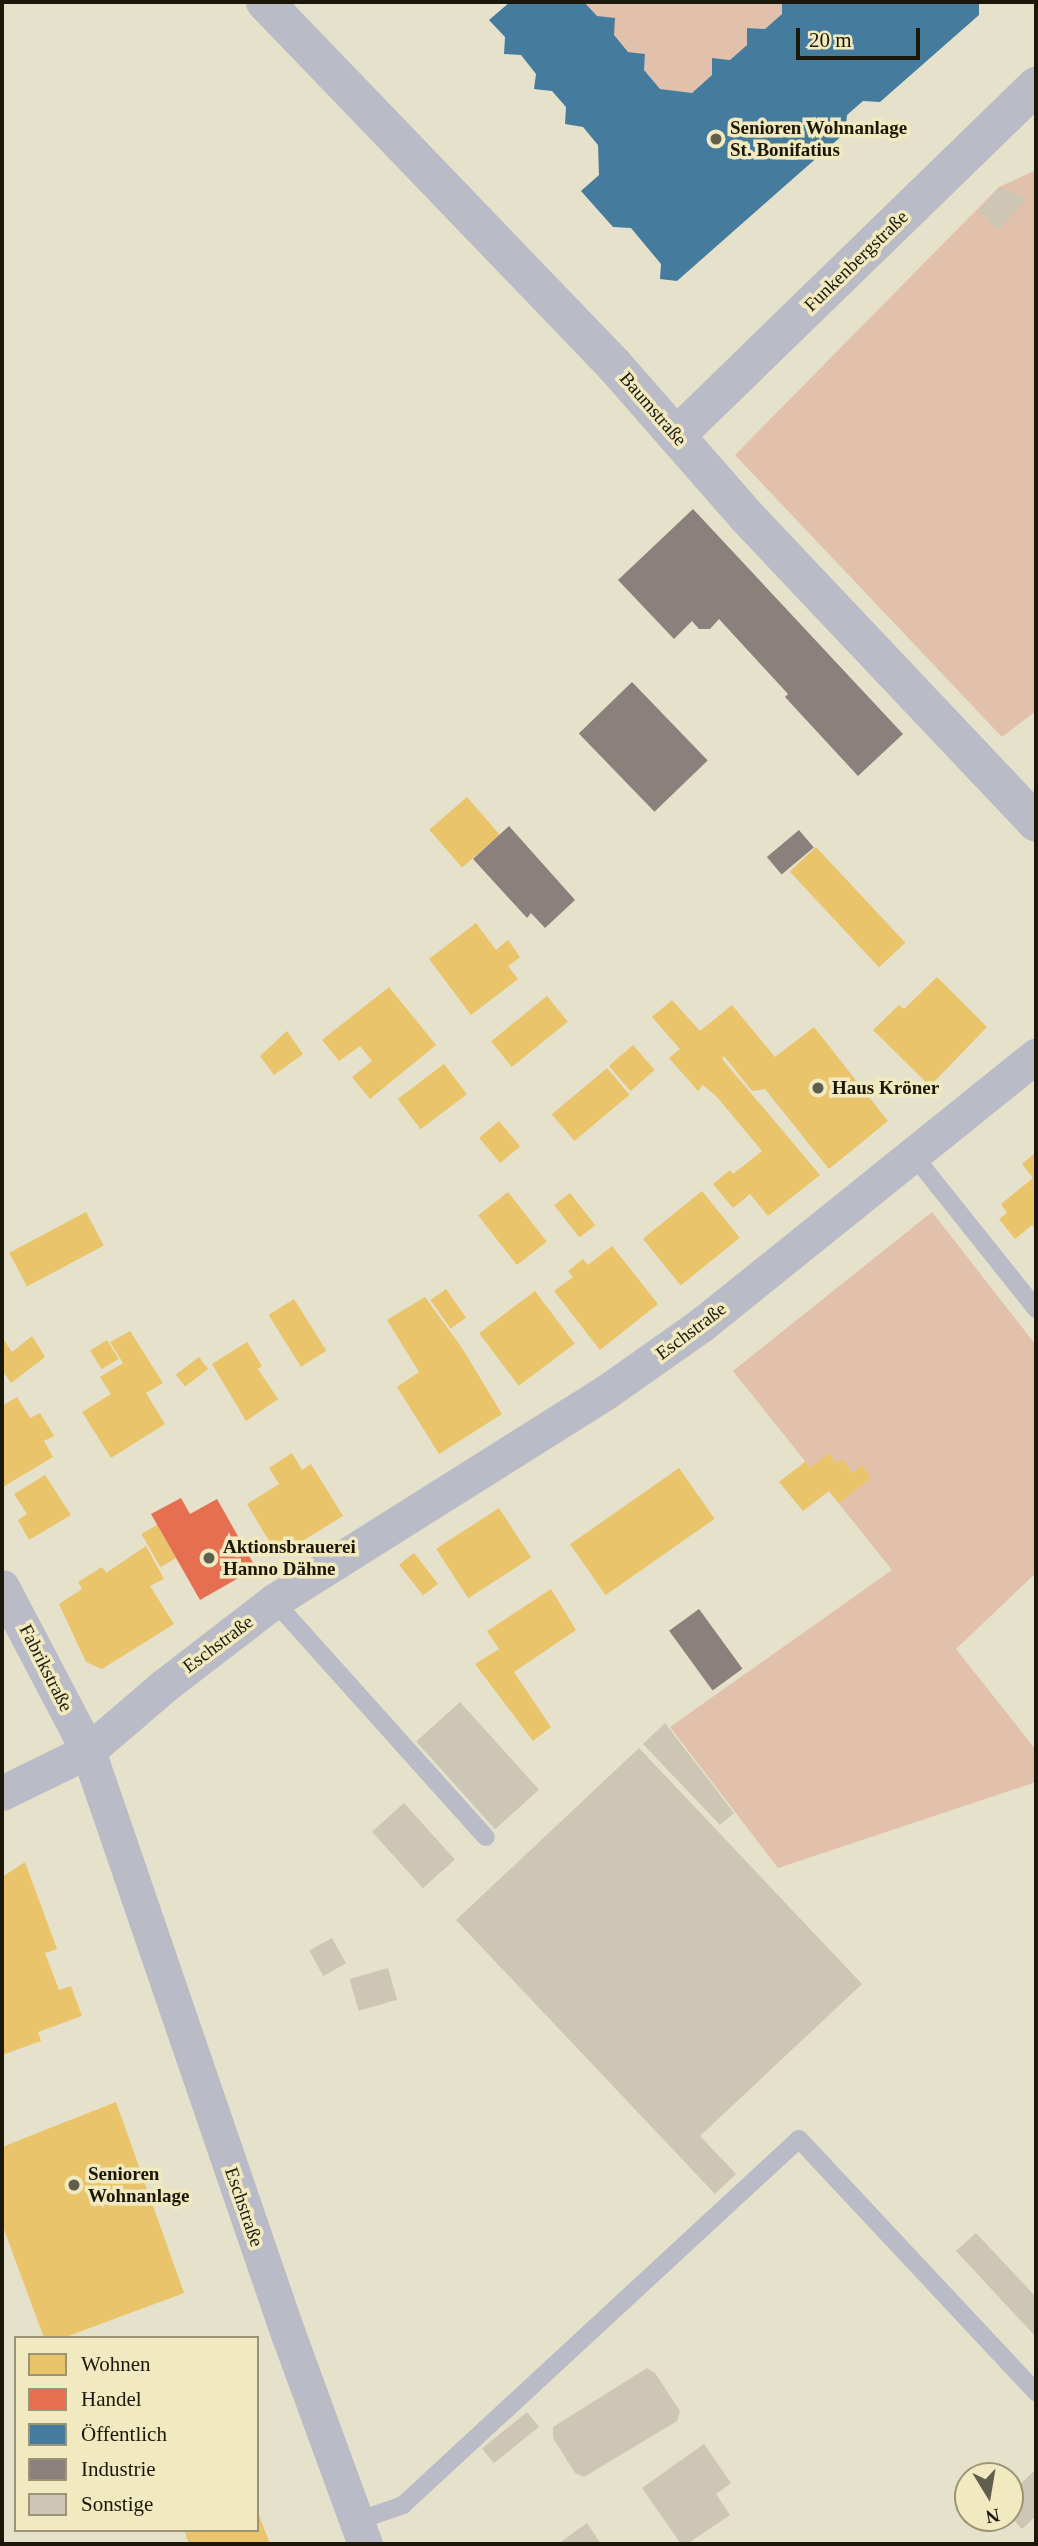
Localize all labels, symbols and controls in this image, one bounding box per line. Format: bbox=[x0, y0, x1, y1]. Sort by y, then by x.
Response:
scale bar bbox=[800, 14, 924, 58]
text: 20 m bbox=[809, 28, 852, 52]
place label: Senioren Wohnanlage St. Bonifatius bbox=[730, 117, 908, 161]
marker: Senioren Wohnanlage St. Bonifatius bbox=[708, 131, 724, 147]
street label: Funkenbergstraße bbox=[799, 206, 913, 316]
street label: Baumstraße bbox=[615, 367, 691, 451]
place label: Haus Kröner bbox=[832, 1077, 939, 1099]
marker: Haus Kröner bbox=[810, 1080, 826, 1096]
street label: Eschstraße bbox=[651, 1297, 731, 1365]
place label: Aktionsbrauerei Hanno Dähne bbox=[223, 1536, 356, 1580]
marker: Aktionsbrauerei Hanno Dähne bbox=[201, 1550, 217, 1566]
street label: Eschstraße bbox=[178, 1610, 258, 1678]
street label: Fabrikstraße bbox=[14, 1621, 78, 1715]
place label: Senioren Wohnanlage bbox=[88, 2163, 189, 2207]
street label: Eschstraße bbox=[220, 2164, 268, 2250]
marker: Senioren Wohnanlage bbox=[66, 2177, 82, 2193]
legend bbox=[14, 2336, 259, 2532]
text: Wohnen bbox=[81, 2352, 150, 2376]
text: Handel bbox=[81, 2387, 142, 2411]
text: Öffentlich bbox=[81, 2422, 167, 2446]
text: Industrie bbox=[81, 2457, 156, 2481]
north arrow bbox=[954, 2462, 1024, 2532]
text: Sonstige bbox=[81, 2492, 153, 2516]
text: N bbox=[984, 2505, 1001, 2528]

